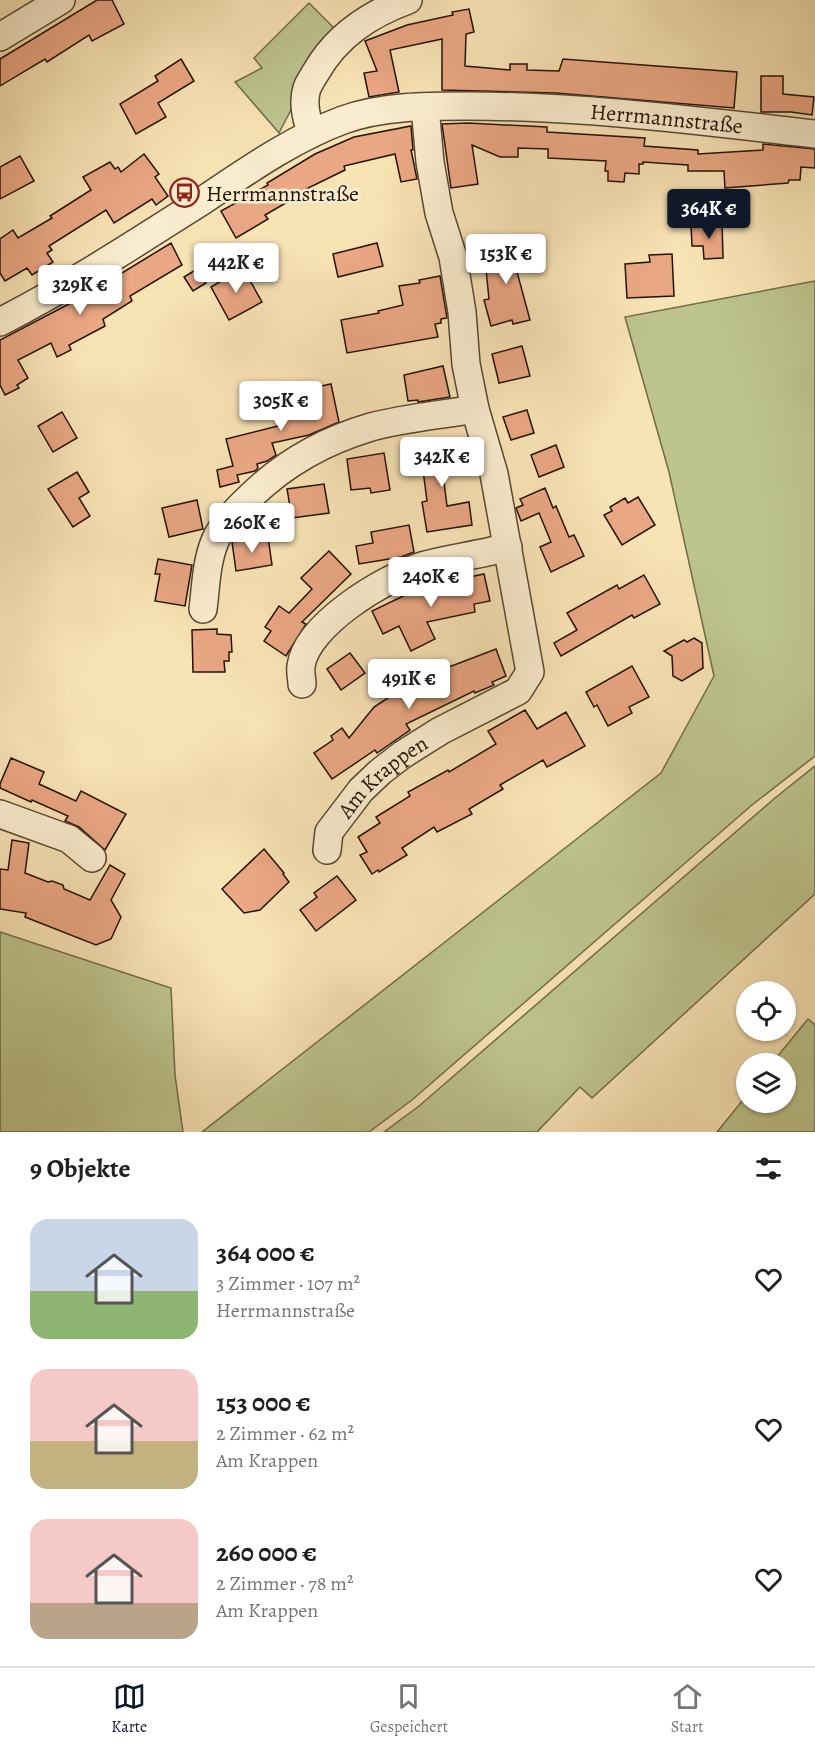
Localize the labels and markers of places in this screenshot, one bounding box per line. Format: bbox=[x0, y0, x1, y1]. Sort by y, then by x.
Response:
bus stop icon: Herrmannstraße bbox=[169, 177, 201, 209]
place label: Herrmannstraße bbox=[206, 179, 359, 209]
pin: 364K € bbox=[660, 189, 758, 240]
pin: 153K € bbox=[457, 234, 555, 285]
pin: 442K € bbox=[187, 243, 285, 294]
pin: 329K € bbox=[31, 265, 129, 316]
pin: 305K € bbox=[232, 381, 330, 432]
pin: 342K € bbox=[393, 437, 491, 488]
pin: 260K € bbox=[203, 503, 301, 554]
pin: 240K € bbox=[382, 557, 480, 608]
pin: 491K € bbox=[360, 659, 458, 710]

